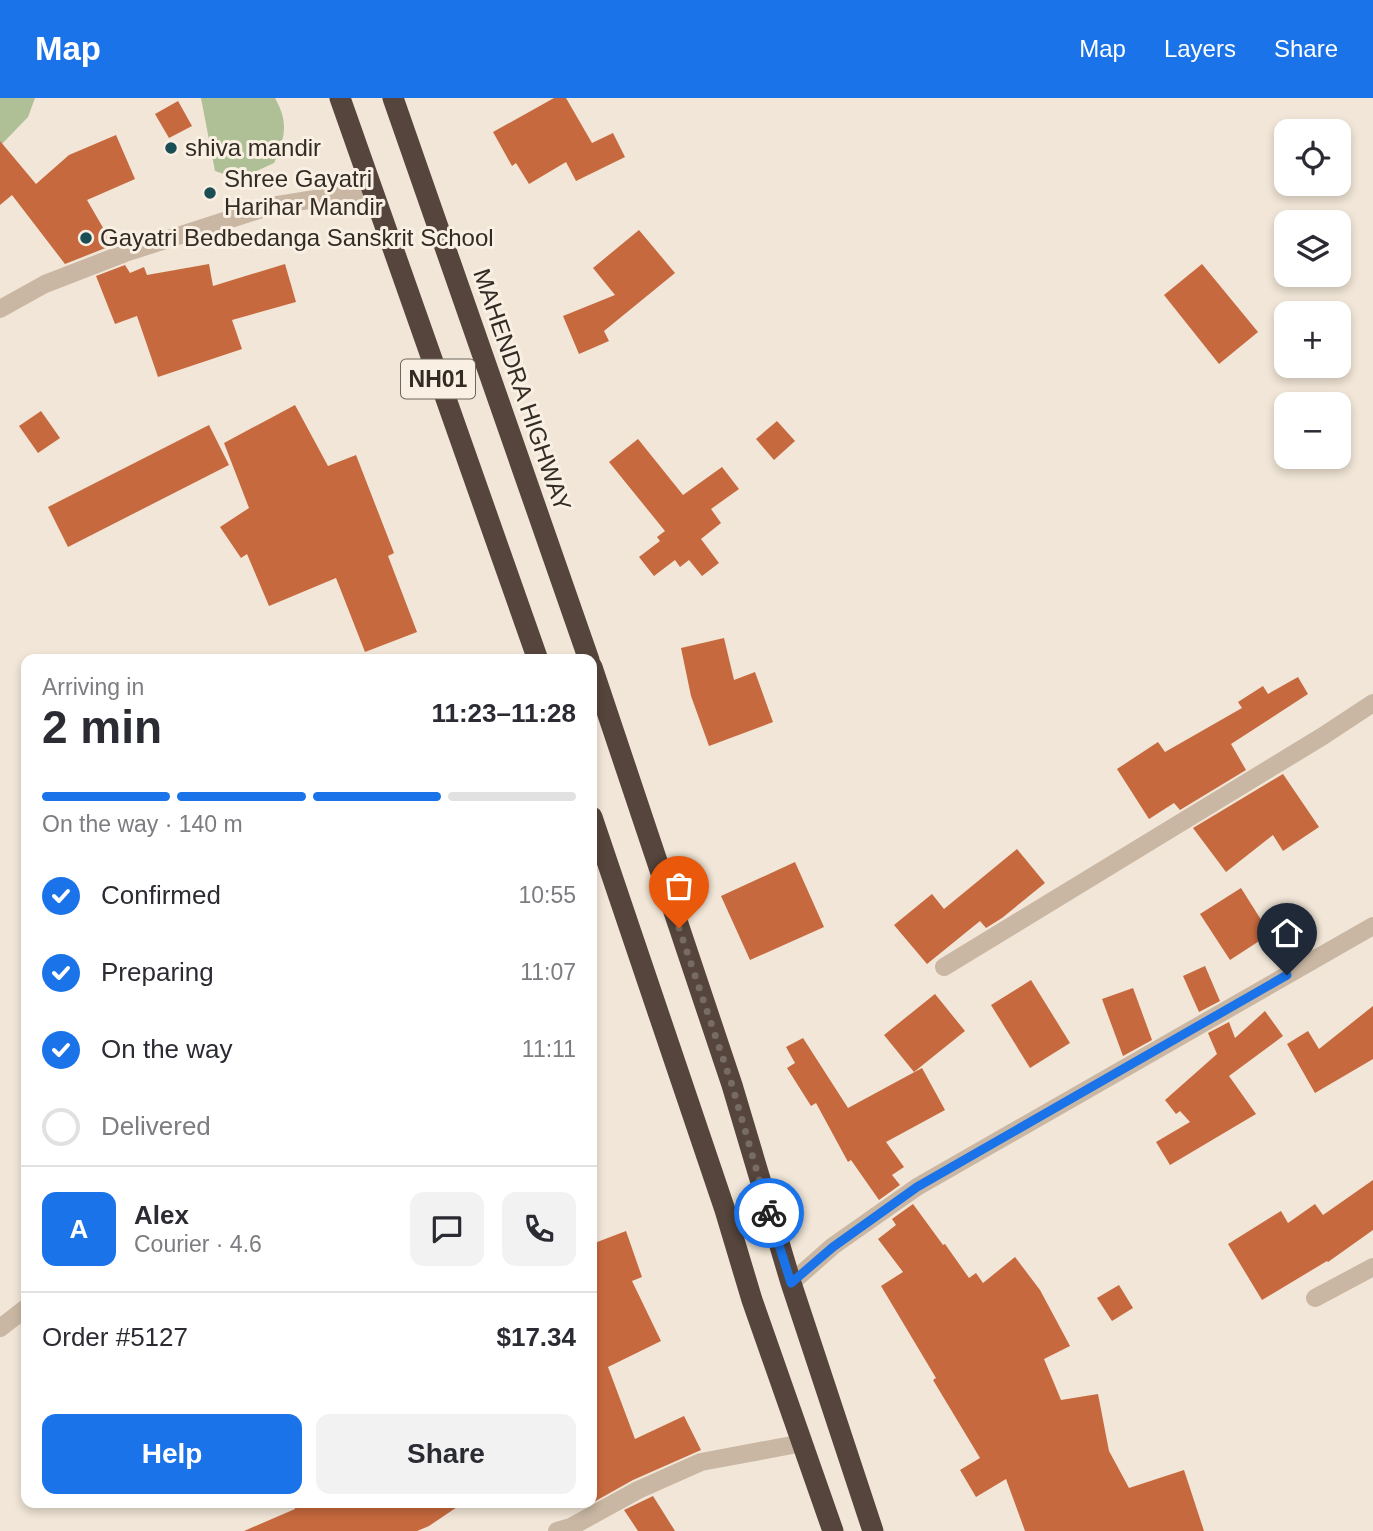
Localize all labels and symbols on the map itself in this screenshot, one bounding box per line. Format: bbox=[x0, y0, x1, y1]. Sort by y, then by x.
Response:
place label: shiva mandir bbox=[185, 134, 321, 161]
marker: shiva mandir bbox=[163, 140, 179, 156]
place label: Shree Gayatri Harihar Mandir bbox=[224, 165, 383, 220]
marker: Shree Gayatri Harihar Mandir bbox=[202, 185, 218, 201]
place label: Gayatri Bedbedanga Sanskrit School bbox=[100, 224, 494, 251]
marker: Gayatri Bedbedanga Sanskrit School bbox=[78, 230, 94, 246]
street label: MAHENDRA HIGHWAY bbox=[468, 265, 577, 515]
road number: NH01 bbox=[401, 360, 475, 398]
pin bbox=[649, 856, 709, 928]
pin bbox=[1257, 903, 1317, 975]
courier bbox=[734, 1178, 804, 1248]

